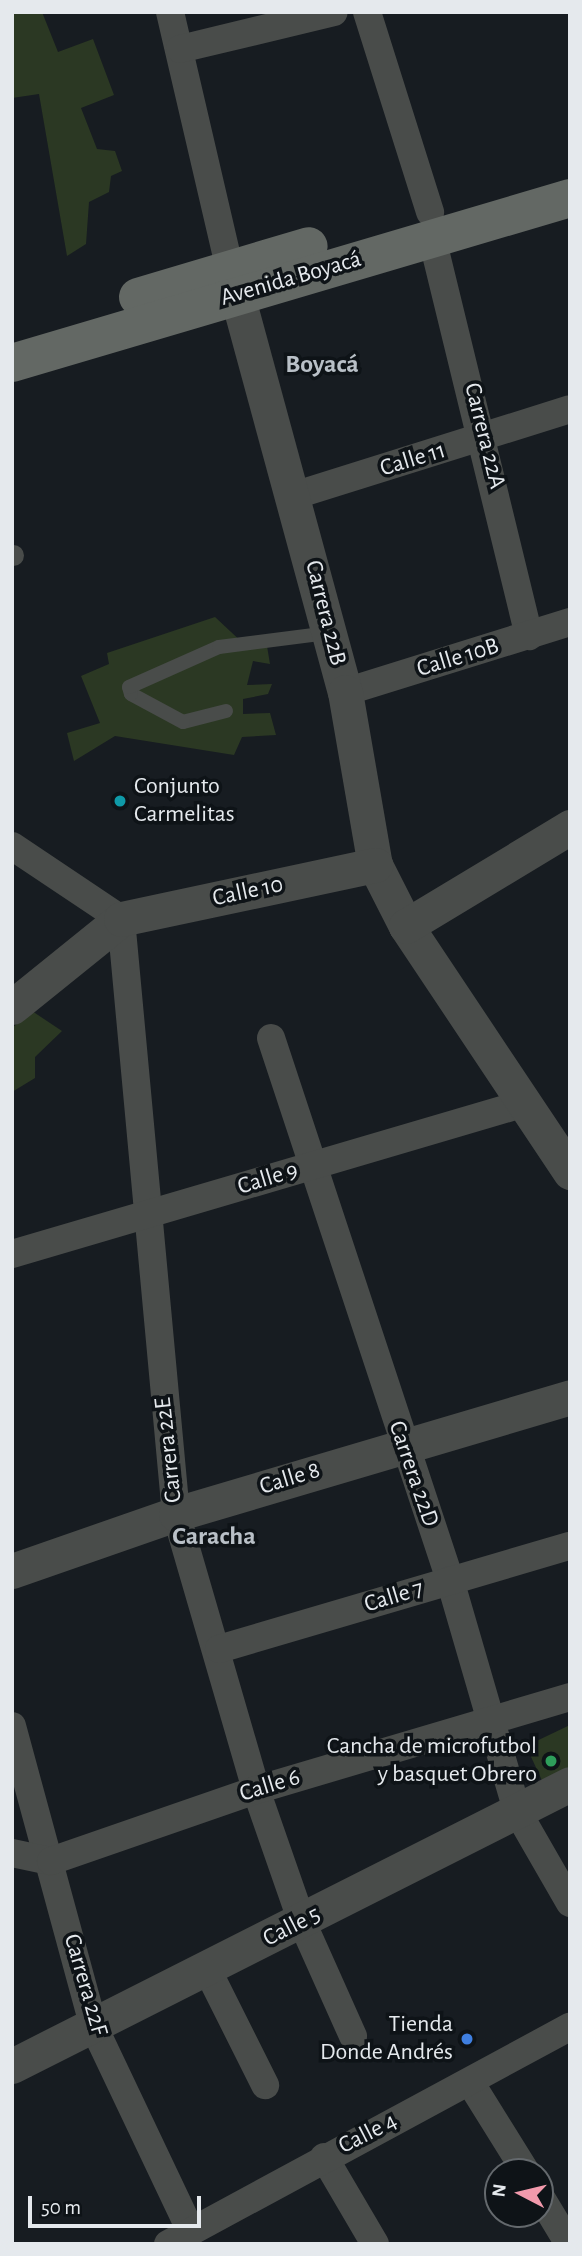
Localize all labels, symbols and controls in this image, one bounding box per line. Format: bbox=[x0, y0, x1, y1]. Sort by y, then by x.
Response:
street label: Avenida Boyacá bbox=[217, 245, 365, 313]
district label: Boyacá bbox=[285, 349, 359, 381]
street label: Carrera 22A bbox=[457, 380, 511, 492]
street label: Calle 11 bbox=[377, 436, 449, 484]
street label: Carrera 22B bbox=[298, 558, 352, 668]
street label: Calle 10B bbox=[413, 632, 503, 684]
place label: Conjunto Carmelitas bbox=[134, 773, 235, 829]
marker: Conjunto Carmelitas bbox=[112, 793, 128, 809]
street label: Calle 10 bbox=[210, 870, 286, 914]
street label: Calle 9 bbox=[234, 1156, 302, 1202]
street label: Carrera 22E bbox=[149, 1396, 189, 1504]
street label: Carrera 22D bbox=[382, 1417, 444, 1531]
street label: Calle 8 bbox=[256, 1456, 324, 1502]
district label: Caracha bbox=[172, 1521, 256, 1553]
street label: Calle 7 bbox=[361, 1574, 427, 1620]
place label: Cancha de microfutbol y basquet Obrero bbox=[327, 1733, 537, 1789]
marker: Cancha de microfutbol y basquet Obrero bbox=[543, 1753, 559, 1769]
street label: Calle 6 bbox=[236, 1763, 304, 1809]
street label: Calle 5 bbox=[259, 1900, 325, 1954]
street label: Carrera 22F bbox=[57, 1931, 113, 2039]
place label: Tienda Donde Andrés bbox=[320, 2011, 453, 2067]
marker: Tienda Donde Andrés bbox=[459, 2031, 475, 2047]
street label: Calle 4 bbox=[334, 2107, 402, 2161]
north arrow bbox=[484, 2158, 554, 2228]
scale bar bbox=[32, 2182, 205, 2226]
text: N bbox=[489, 2183, 510, 2198]
text: 50 m bbox=[41, 2197, 81, 2218]

